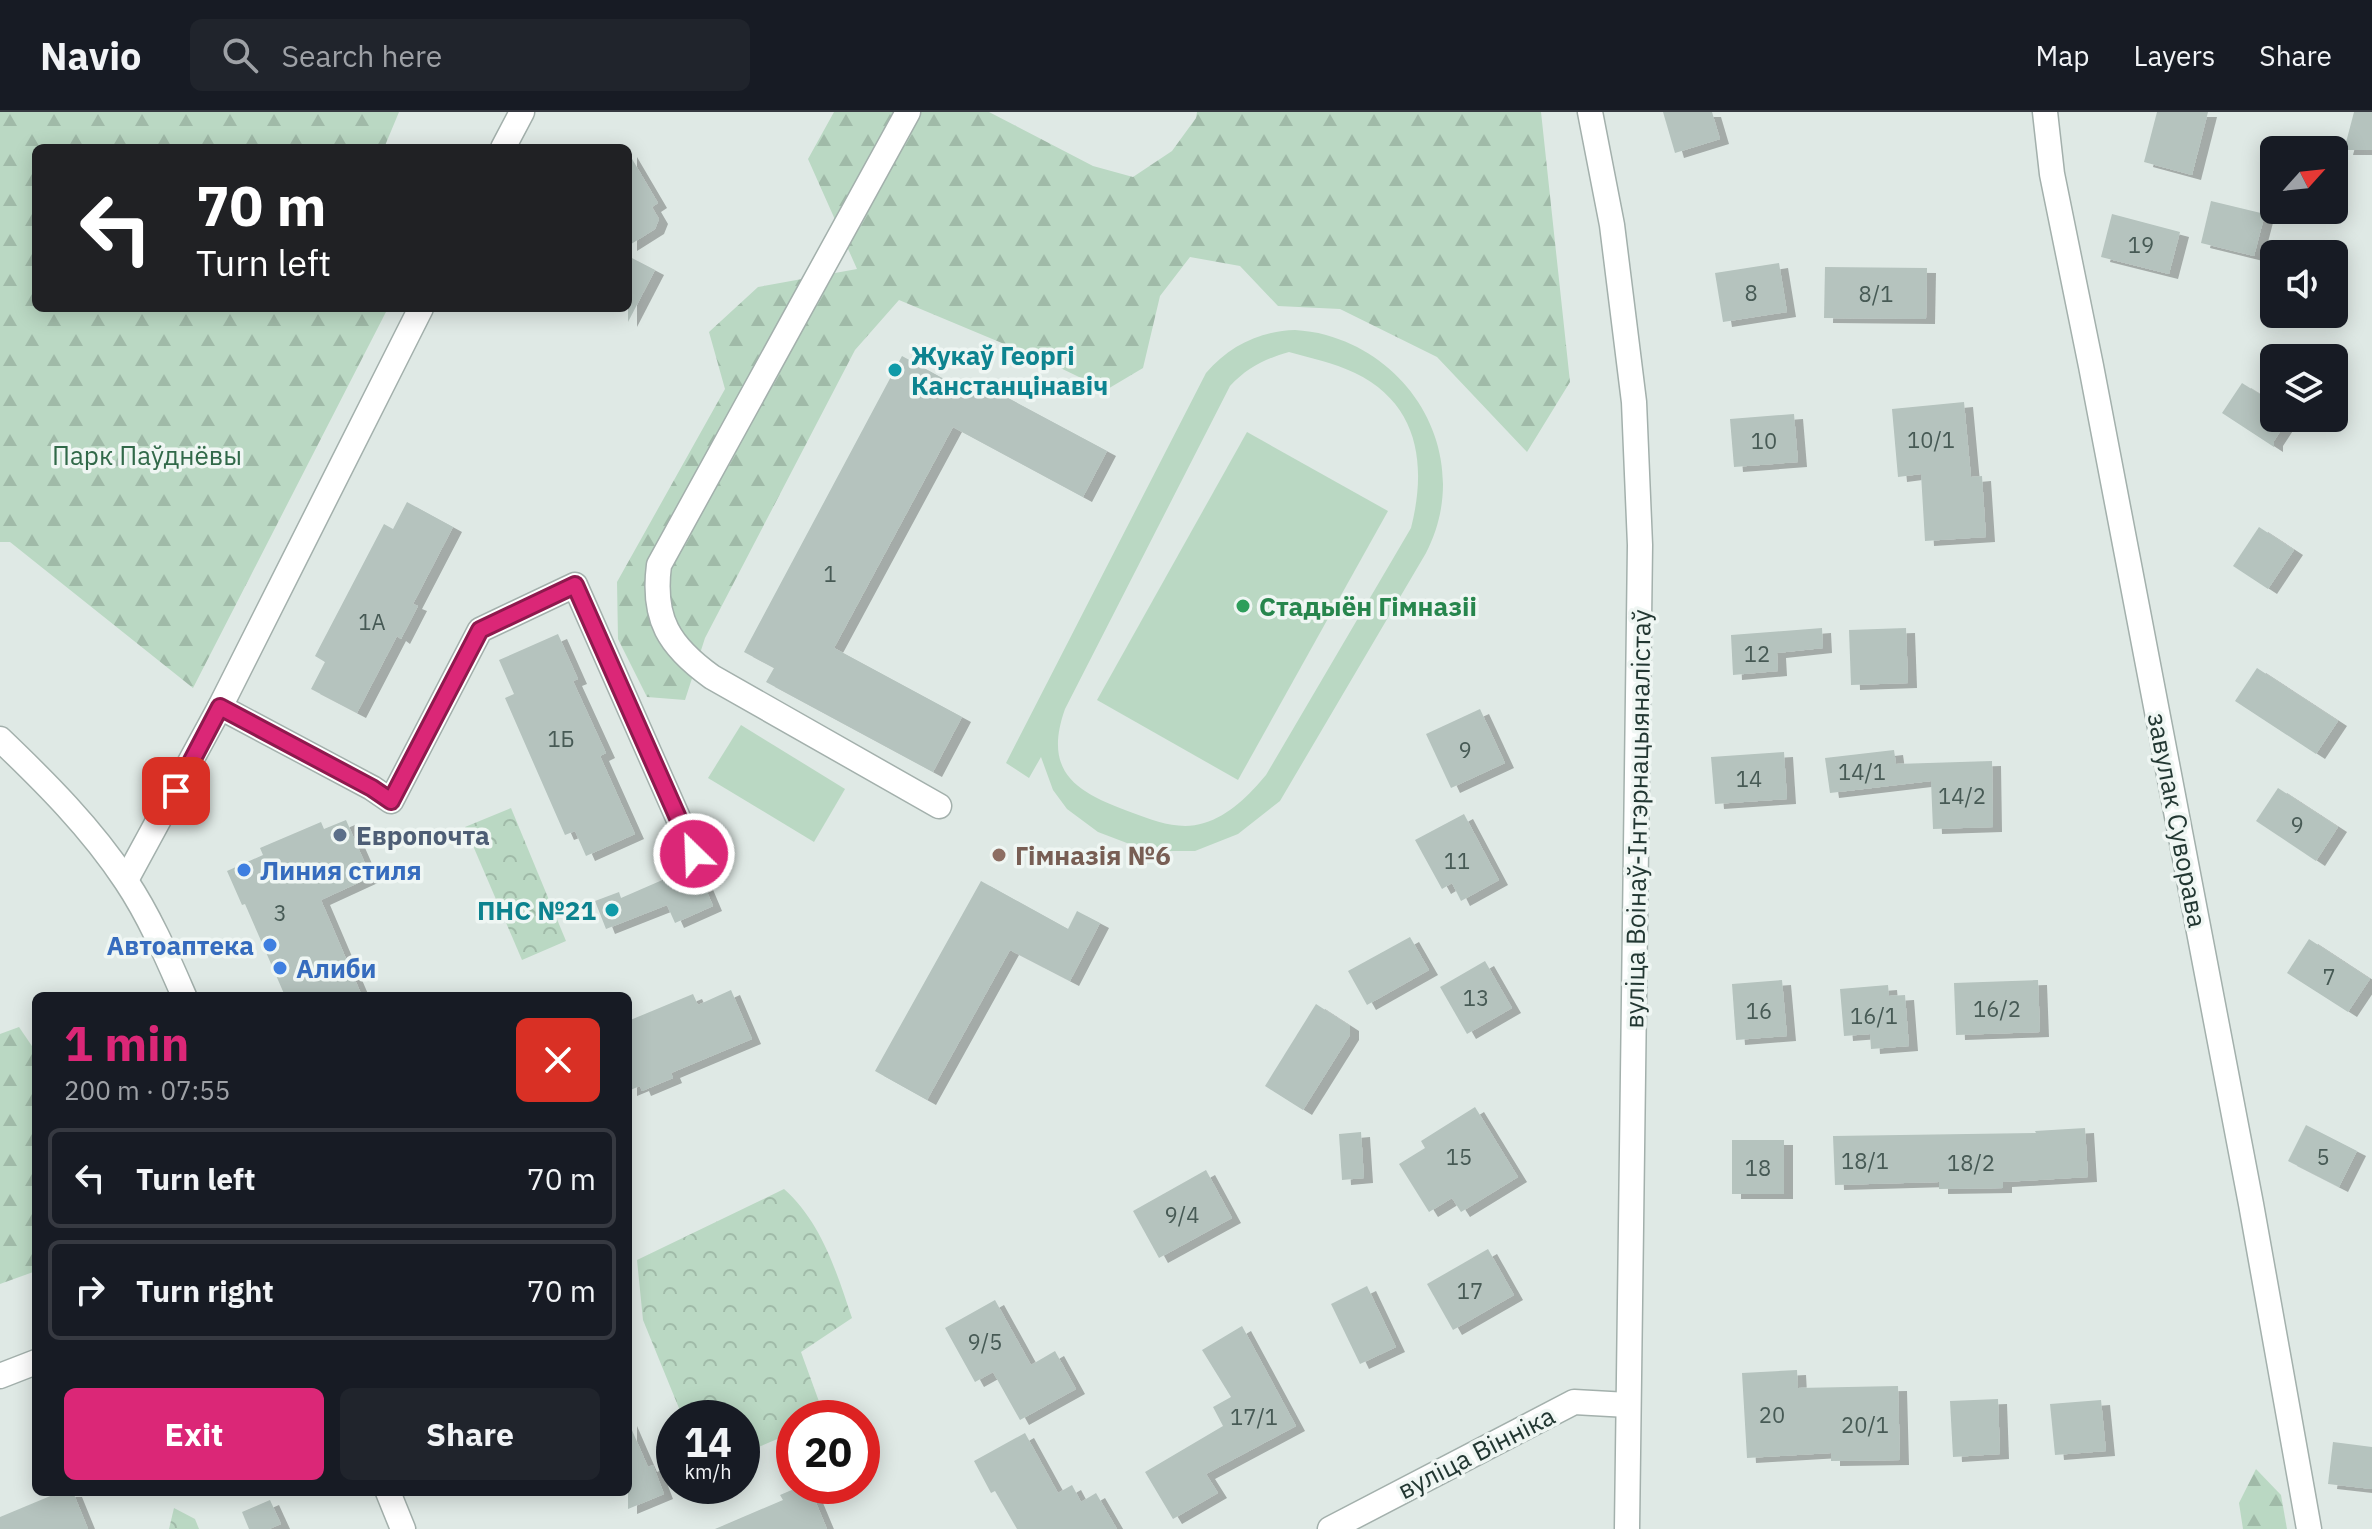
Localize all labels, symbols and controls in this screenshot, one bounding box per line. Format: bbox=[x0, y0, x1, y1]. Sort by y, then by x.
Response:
search box bbox=[190, 19, 750, 91]
text: Navio bbox=[40, 31, 142, 80]
icon: search bbox=[218, 33, 262, 77]
text: Search here bbox=[282, 36, 442, 75]
text: Map bbox=[2035, 37, 2089, 74]
text: Layers bbox=[2133, 37, 2215, 74]
text: Share bbox=[2259, 37, 2332, 74]
north arrow bbox=[2260, 136, 2348, 224]
map controls bbox=[2260, 136, 2348, 432]
text: 70 m bbox=[196, 169, 326, 241]
icon: left bbox=[64, 176, 168, 280]
house number: 19 bbox=[2128, 230, 2154, 259]
text: Turn left bbox=[196, 239, 331, 286]
button: sound bbox=[2260, 240, 2348, 328]
house number: 8 bbox=[1744, 278, 1758, 307]
house number: 8/1 bbox=[1859, 279, 1893, 308]
place label: Жукаў Георгі Канстанцінавіч bbox=[911, 338, 1108, 402]
button: layers bbox=[2260, 344, 2348, 432]
marker: Жукаў Георгі Канстанцінавіч bbox=[886, 361, 904, 379]
house number: 10/1 bbox=[1907, 425, 1955, 454]
house number: 10 bbox=[1751, 426, 1777, 455]
park label: Парк Паўднёвы bbox=[52, 438, 242, 472]
house number: 1 bbox=[823, 559, 837, 588]
place label: Стадыён Гімназіі bbox=[1259, 589, 1477, 623]
marker: Стадыён Гімназіі bbox=[1234, 597, 1252, 615]
house number: 1А bbox=[358, 607, 386, 636]
street label: вуліца Воінаў-Інтэрнацыяналістаў bbox=[1616, 609, 1658, 1029]
house number: 12 bbox=[1744, 639, 1770, 668]
street label: завулак Суворава bbox=[2141, 710, 2216, 930]
house number: 1Б bbox=[547, 724, 575, 753]
house number: 9 bbox=[1458, 735, 1472, 764]
pin bbox=[142, 757, 210, 825]
house number: 14/1 bbox=[1838, 757, 1886, 786]
house number: 14 bbox=[1736, 764, 1762, 793]
icon: arrive bbox=[154, 769, 198, 813]
house number: 14/2 bbox=[1938, 781, 1986, 810]
house number: 9 bbox=[2290, 810, 2304, 839]
position arrow bbox=[652, 812, 736, 896]
place label: Европочта bbox=[356, 818, 490, 852]
marker: Европочта bbox=[331, 826, 349, 844]
place label: Гімназія №6 bbox=[1015, 838, 1171, 872]
marker: Гімназія №6 bbox=[990, 846, 1008, 864]
house number: 11 bbox=[1444, 846, 1470, 875]
place label: Линия стиля bbox=[260, 853, 422, 887]
marker: Линия стиля bbox=[235, 861, 253, 879]
place label: ПНС №21 bbox=[477, 893, 596, 927]
house number: 3 bbox=[273, 898, 287, 927]
marker: ПНС №21 bbox=[603, 901, 621, 919]
place label: Автоаптека bbox=[107, 928, 254, 962]
marker: Автоаптека bbox=[261, 936, 279, 954]
place label: Алиби bbox=[296, 951, 376, 985]
marker: Алиби bbox=[271, 959, 289, 977]
house number: 7 bbox=[2322, 962, 2336, 991]
house number: 13 bbox=[1463, 983, 1489, 1012]
house number: 16/2 bbox=[1973, 994, 2021, 1023]
house number: 16 bbox=[1746, 996, 1772, 1025]
house number: 16/1 bbox=[1850, 1001, 1898, 1030]
text: 1 min bbox=[64, 1012, 189, 1074]
button: close bbox=[516, 1018, 600, 1102]
text: 200 m · 07:55 bbox=[64, 1073, 230, 1107]
house number: 15 bbox=[1446, 1142, 1472, 1171]
house number: 5 bbox=[2316, 1142, 2330, 1171]
house number: 18/1 bbox=[1841, 1146, 1889, 1175]
house number: 18/2 bbox=[1947, 1148, 1995, 1177]
house number: 18 bbox=[1745, 1153, 1771, 1182]
icon: left bbox=[68, 1156, 112, 1200]
text: Turn left bbox=[136, 1159, 255, 1198]
text: 70 m bbox=[527, 1159, 596, 1198]
house number: 9/4 bbox=[1165, 1200, 1199, 1229]
icon: right bbox=[68, 1268, 112, 1312]
text: Turn right bbox=[136, 1271, 274, 1310]
text: 70 m bbox=[527, 1271, 596, 1310]
house number: 17 bbox=[1457, 1276, 1483, 1305]
house number: 9/5 bbox=[968, 1327, 1002, 1356]
button: Exit bbox=[64, 1388, 324, 1480]
button: Share bbox=[340, 1388, 600, 1480]
street label: вуліца Вінніка bbox=[1392, 1398, 1561, 1506]
speed limit sign: 20 bbox=[776, 1400, 880, 1504]
house number: 20 bbox=[1759, 1400, 1785, 1429]
house number: 17/1 bbox=[1230, 1402, 1278, 1431]
house number: 20/1 bbox=[1841, 1410, 1889, 1439]
text: 14 bbox=[684, 1416, 732, 1468]
text: km/h bbox=[684, 1458, 732, 1485]

